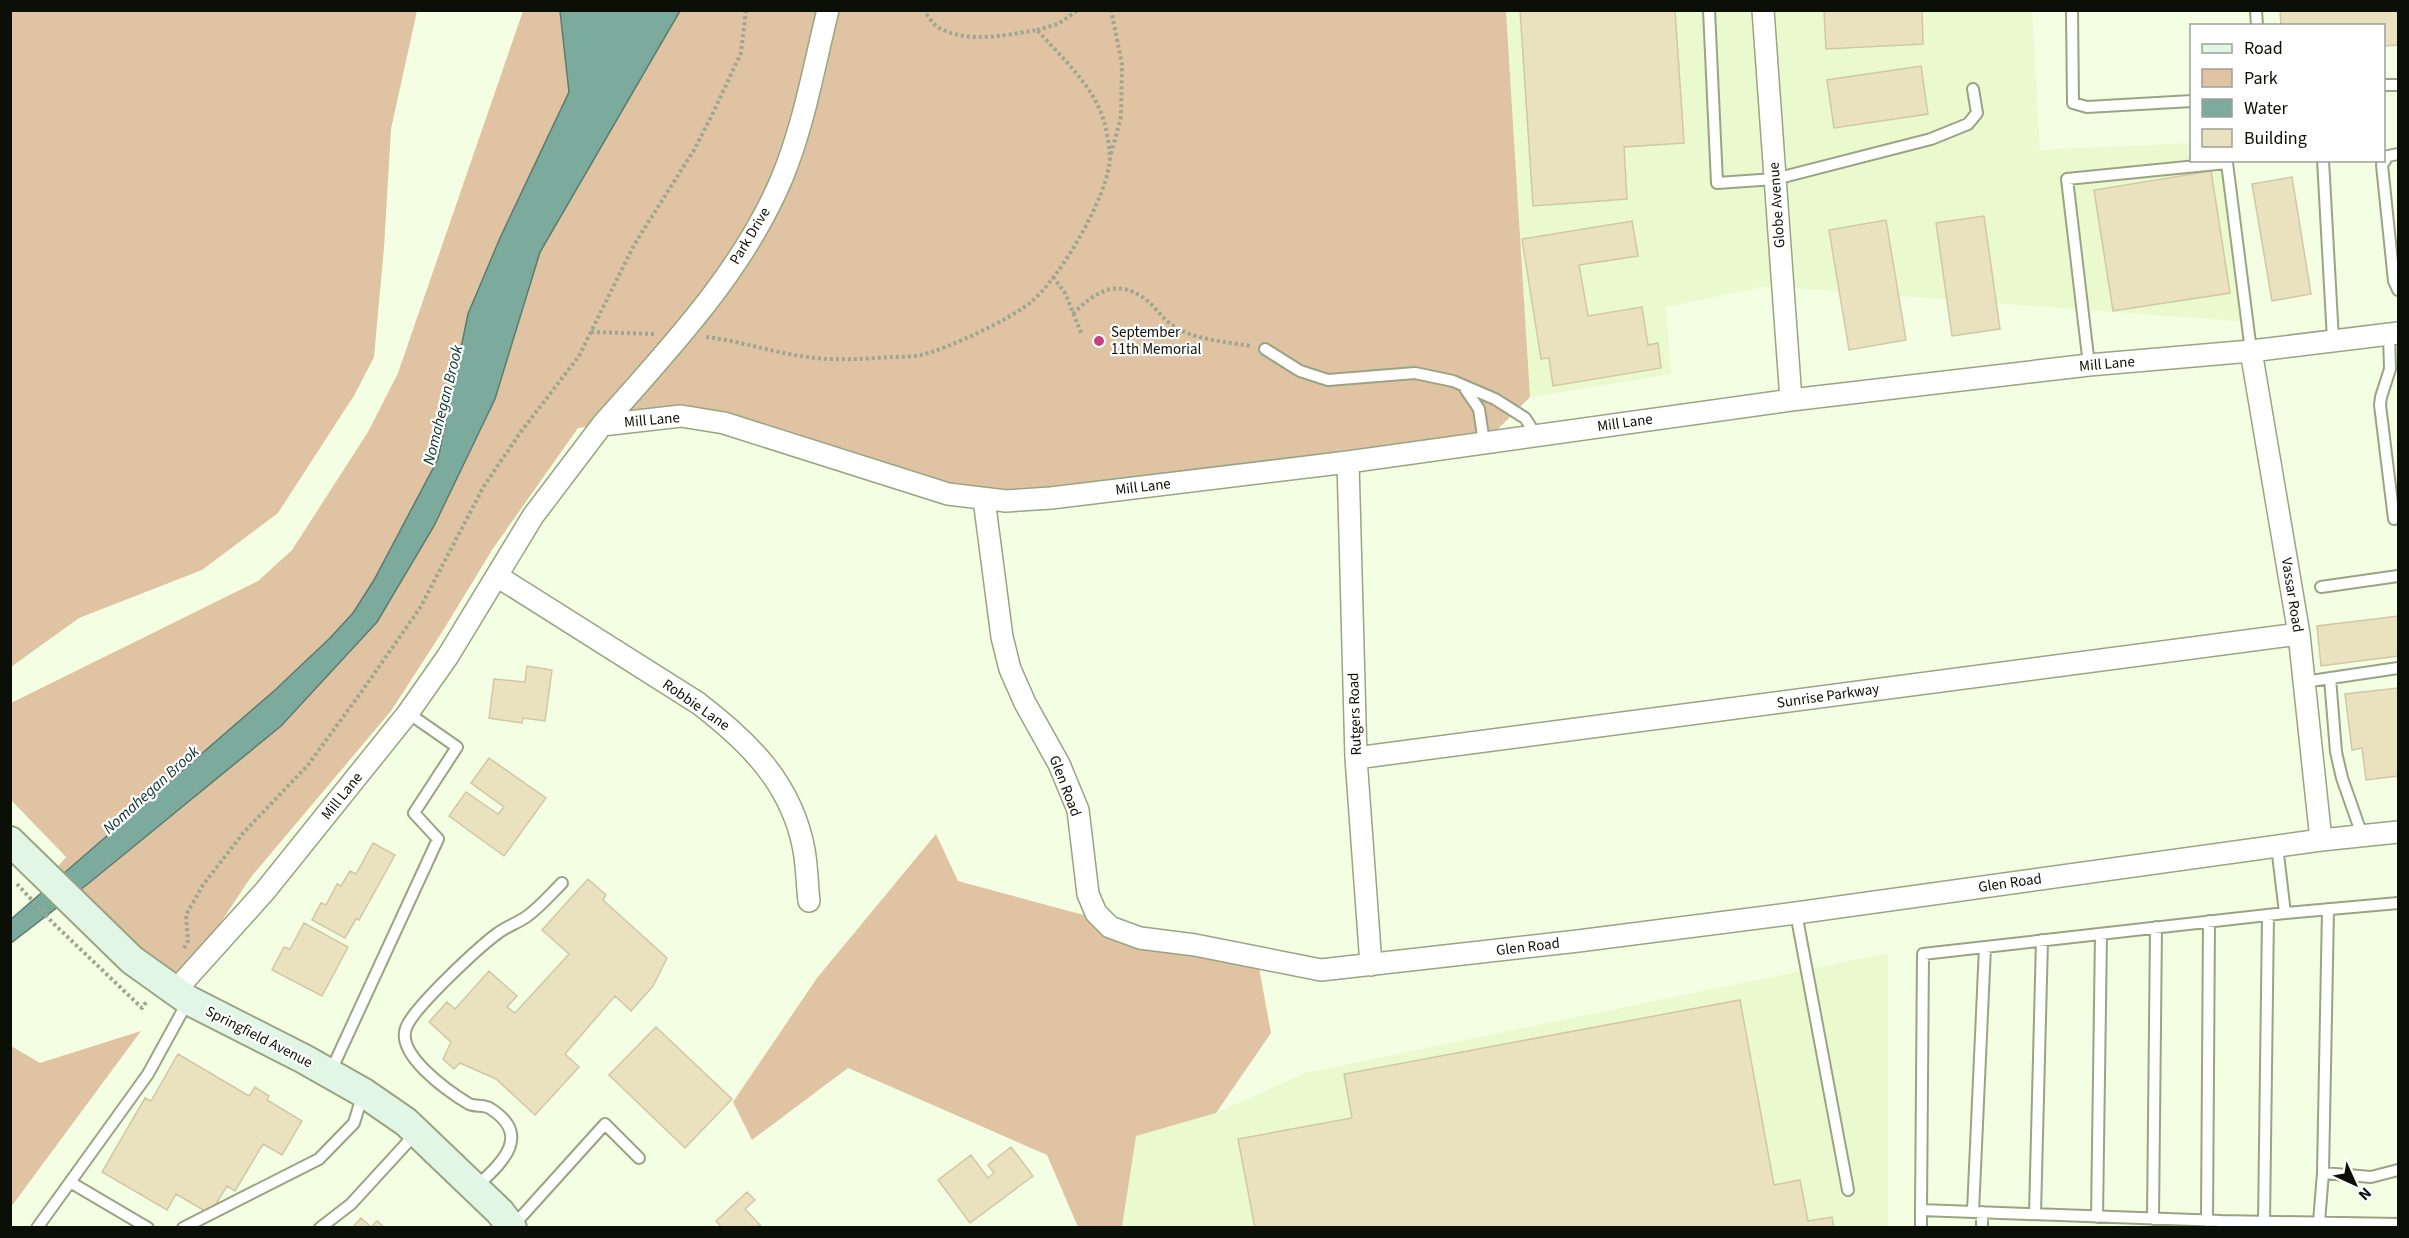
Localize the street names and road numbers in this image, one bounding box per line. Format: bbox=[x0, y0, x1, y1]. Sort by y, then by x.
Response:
street label: Globe Avenue bbox=[1764, 161, 1790, 249]
street label: Park Drive bbox=[725, 203, 775, 269]
street label: Mill Lane bbox=[2078, 351, 2136, 377]
street label: Mill Lane bbox=[623, 407, 681, 433]
street label: Mill Lane bbox=[1596, 409, 1654, 437]
street label: Mill Lane bbox=[1114, 473, 1172, 501]
street label: Vassar Road bbox=[2276, 556, 2308, 634]
street label: Rutgers Road bbox=[1343, 672, 1367, 756]
street label: Robbie Lane bbox=[658, 674, 734, 736]
street label: Sunrise Parkway bbox=[1775, 678, 1881, 714]
street label: Glen Road bbox=[1044, 752, 1086, 820]
street label: Mill Lane bbox=[316, 768, 368, 824]
street label: Glen Road bbox=[1977, 868, 2043, 898]
street label: Glen Road bbox=[1495, 933, 1561, 961]
street label: Springfield Avenue bbox=[202, 1001, 316, 1073]

